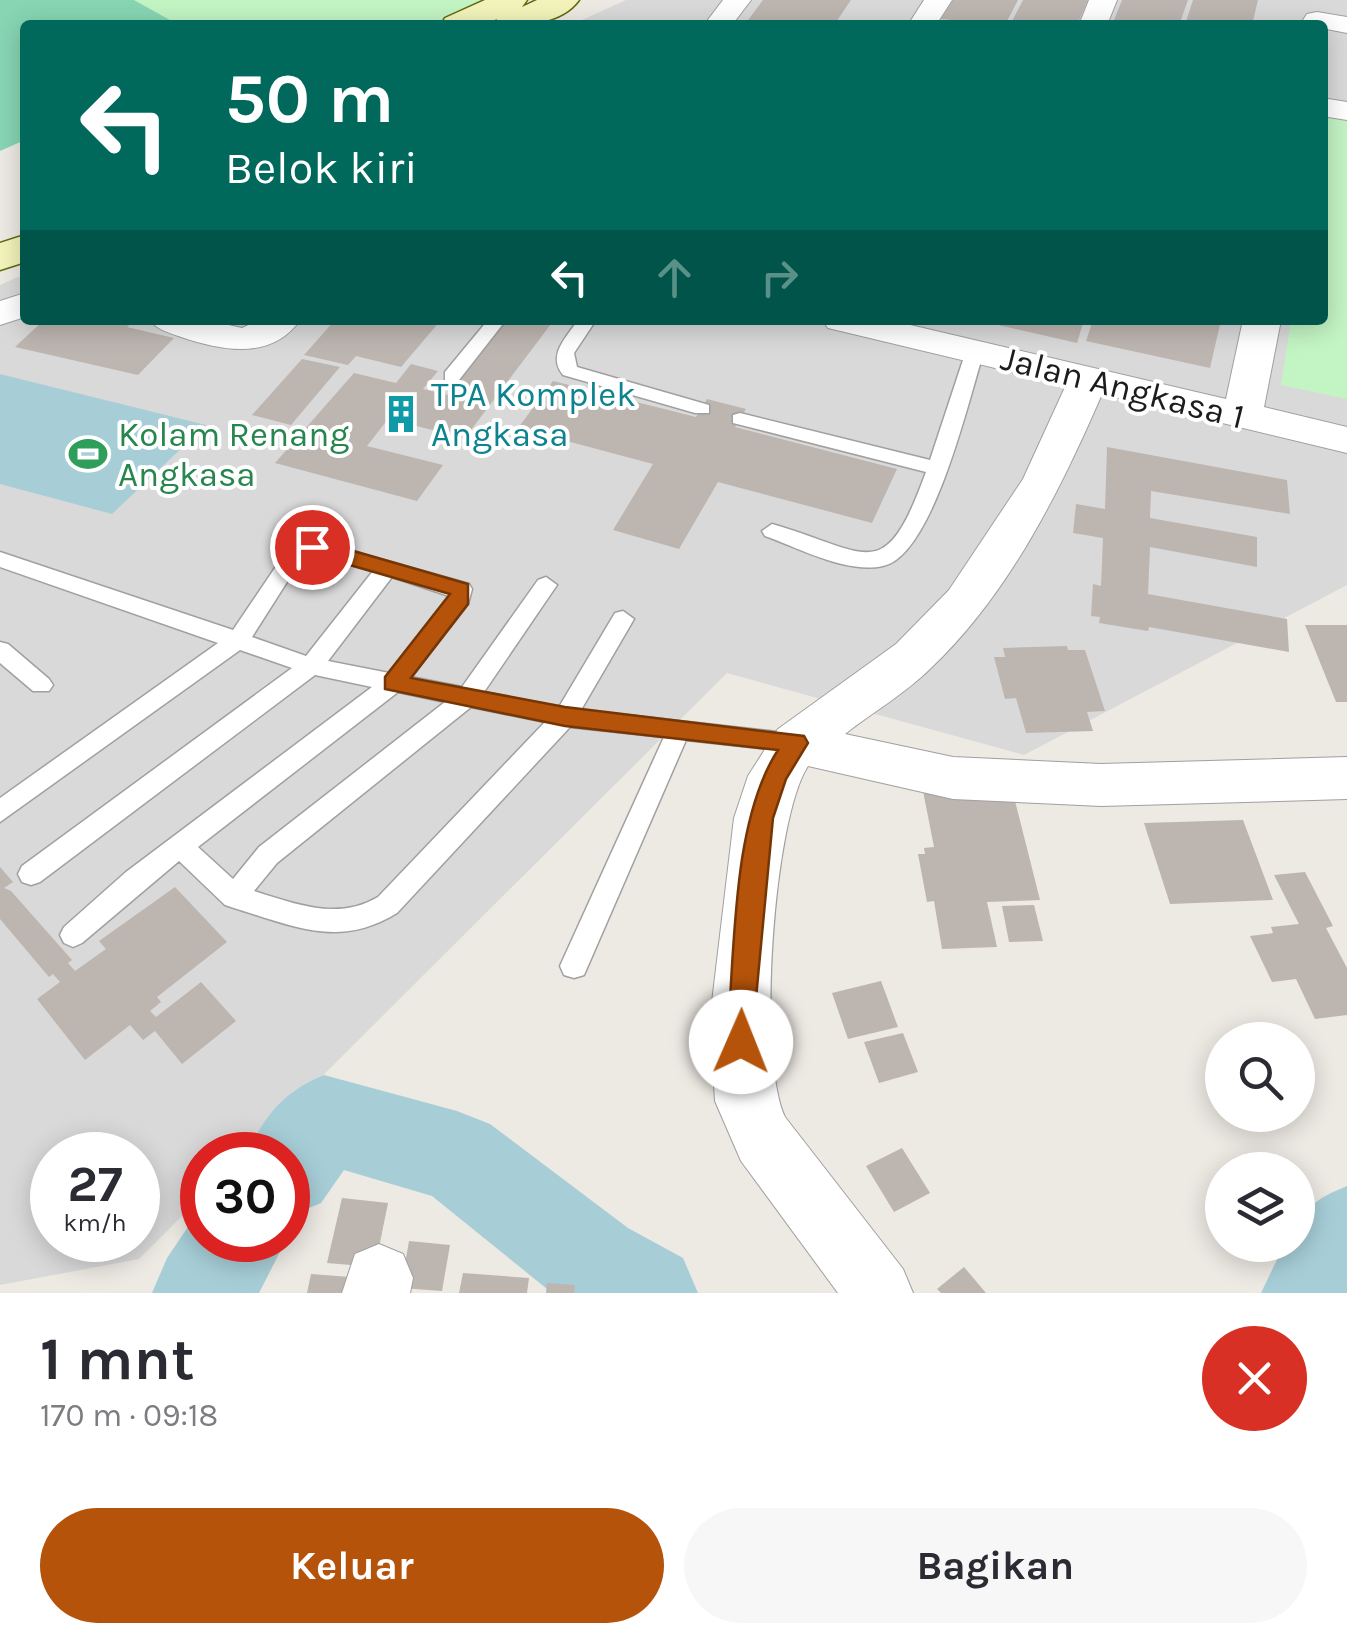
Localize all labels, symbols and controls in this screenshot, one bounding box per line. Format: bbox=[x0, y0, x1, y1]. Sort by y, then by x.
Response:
text: 50 m bbox=[225, 58, 394, 140]
icon: left bbox=[60, 60, 190, 190]
text: Belok kiri bbox=[225, 142, 418, 194]
icon: left bbox=[542, 250, 597, 305]
icon: ahead bbox=[647, 250, 702, 305]
icon: right bbox=[752, 250, 807, 305]
street label: Jalan Angkasa 1 bbox=[997, 337, 1249, 438]
place label: TPA Komplek Angkasa bbox=[431, 374, 636, 455]
building icon: TPA Komplek Angkasa bbox=[380, 393, 422, 435]
place label: Kolam Renang Angkasa bbox=[118, 414, 349, 495]
sports icon: Kolam Renang Angkasa bbox=[67, 433, 109, 475]
pin bbox=[270, 505, 355, 590]
icon: arrive bbox=[285, 520, 340, 575]
position arrow bbox=[689, 990, 793, 1094]
map controls bbox=[1205, 1022, 1315, 1262]
button: search bbox=[1205, 1022, 1315, 1132]
speed limit sign: 30 bbox=[180, 1132, 310, 1262]
button: layers bbox=[1205, 1152, 1315, 1262]
text: 27 bbox=[67, 1155, 123, 1214]
text: km/h bbox=[63, 1208, 127, 1237]
text: 1 mnt bbox=[40, 1324, 195, 1394]
button: close bbox=[1202, 1326, 1307, 1431]
text: 170 m · 09:18 bbox=[40, 1397, 218, 1434]
button: Keluar bbox=[40, 1508, 664, 1623]
button: Bagikan bbox=[684, 1508, 1307, 1623]

